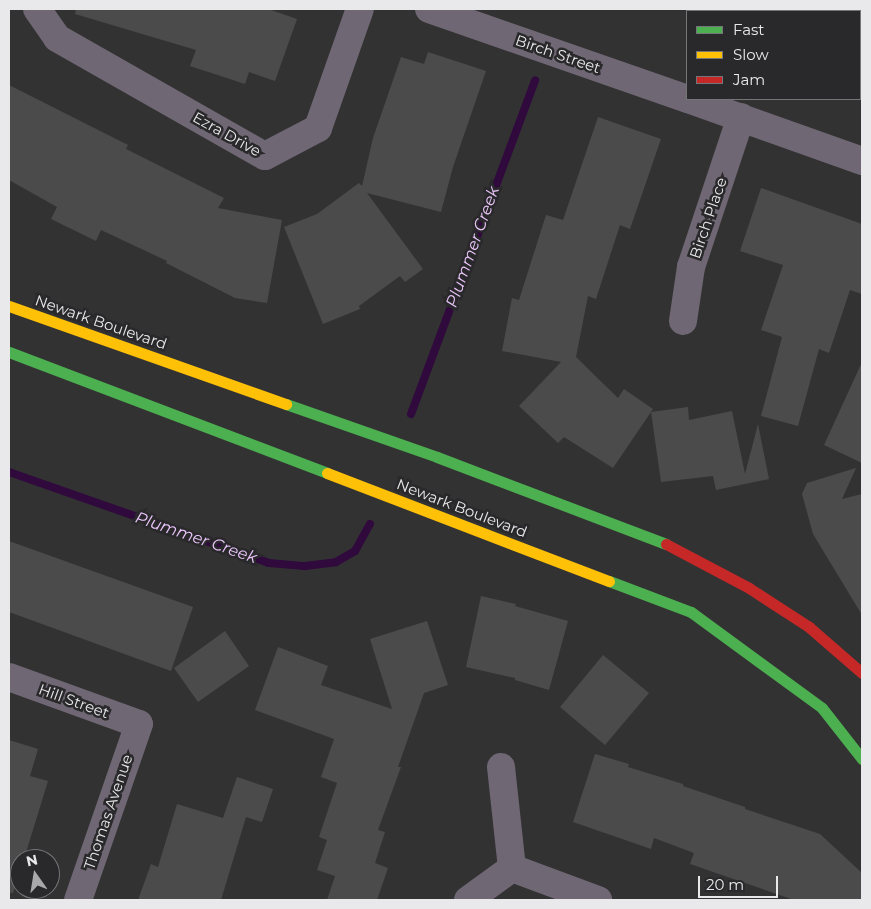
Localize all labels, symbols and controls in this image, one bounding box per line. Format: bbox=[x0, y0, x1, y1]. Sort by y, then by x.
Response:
legend bbox=[686, 10, 861, 100]
text: Fast bbox=[733, 20, 764, 39]
street label: Birch Street bbox=[513, 31, 603, 77]
text: Slow bbox=[733, 45, 769, 64]
text: Jam bbox=[733, 70, 765, 89]
street label: Ezra Drive bbox=[190, 108, 264, 160]
street label: Birch Place bbox=[686, 175, 730, 261]
water label: Plummer Creek bbox=[442, 184, 504, 310]
street label: Newark Boulevard bbox=[33, 291, 169, 353]
street label: Newark Boulevard bbox=[394, 475, 530, 541]
water label: Plummer Creek bbox=[133, 508, 259, 568]
street label: Hill Street bbox=[36, 680, 112, 722]
street label: Thomas Avenue bbox=[80, 752, 136, 872]
north arrow bbox=[10, 849, 60, 899]
text: N bbox=[24, 850, 39, 870]
scale bar bbox=[701, 866, 781, 898]
text: 20 m bbox=[706, 875, 744, 894]

